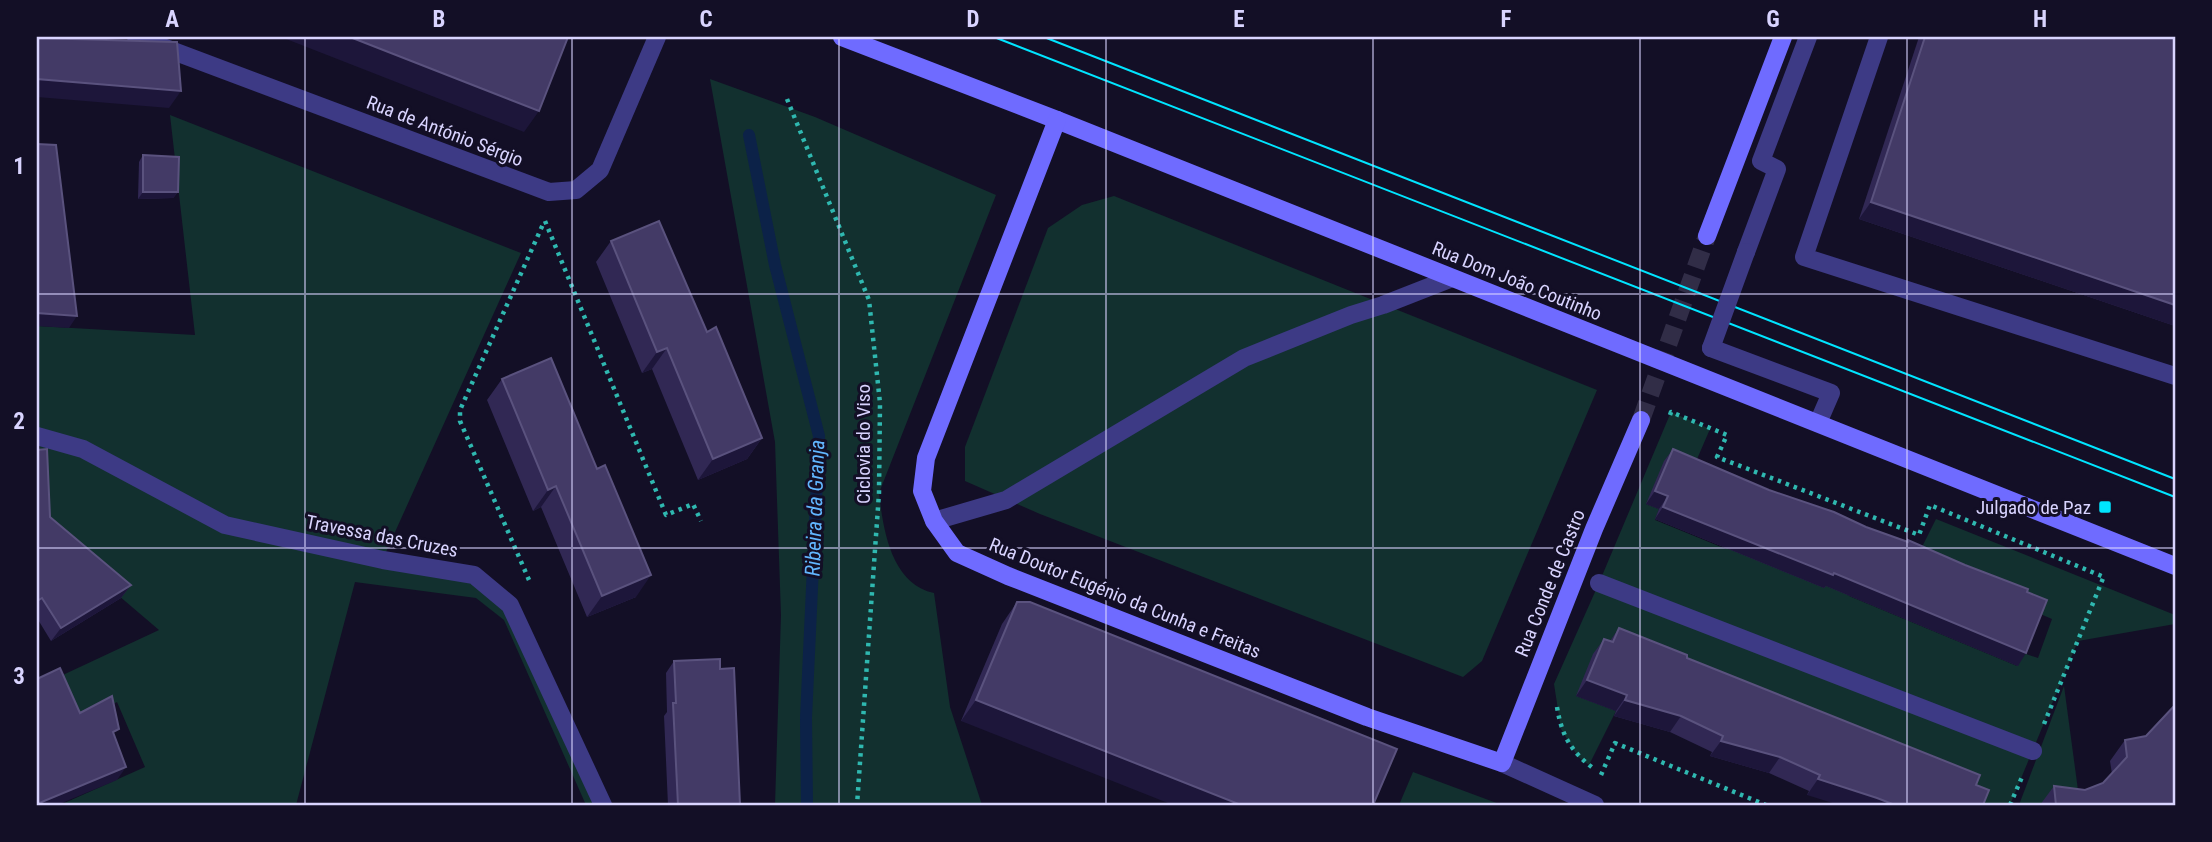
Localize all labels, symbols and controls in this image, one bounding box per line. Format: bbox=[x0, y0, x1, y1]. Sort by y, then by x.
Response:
text: A bbox=[165, 6, 179, 33]
text: B bbox=[433, 6, 445, 33]
text: C bbox=[699, 6, 713, 33]
text: D bbox=[967, 6, 980, 33]
text: E bbox=[1233, 6, 1245, 33]
text: F bbox=[1501, 6, 1512, 33]
text: G bbox=[1766, 6, 1780, 33]
text: H bbox=[2033, 6, 2047, 33]
street label: Rua de António Sérgio bbox=[364, 91, 526, 171]
text: 1 bbox=[13, 153, 25, 180]
street label: Rua Dom João Coutinho bbox=[1429, 236, 1605, 326]
street label: Ciclovia do Viso bbox=[852, 384, 875, 504]
text: 2 bbox=[13, 408, 25, 435]
water label: Ribeira da Granja bbox=[801, 439, 829, 577]
place label: Julgado de Paz bbox=[1976, 496, 2091, 519]
marker: Julgado de Paz bbox=[2097, 499, 2113, 515]
street label: Rua Conde de Castro bbox=[1510, 506, 1590, 660]
street label: Travessa das Cruzes bbox=[304, 510, 460, 562]
street label: Rua Doutor Eugénio da Cunha e Freitas bbox=[986, 533, 1264, 663]
text: 3 bbox=[13, 663, 25, 690]

